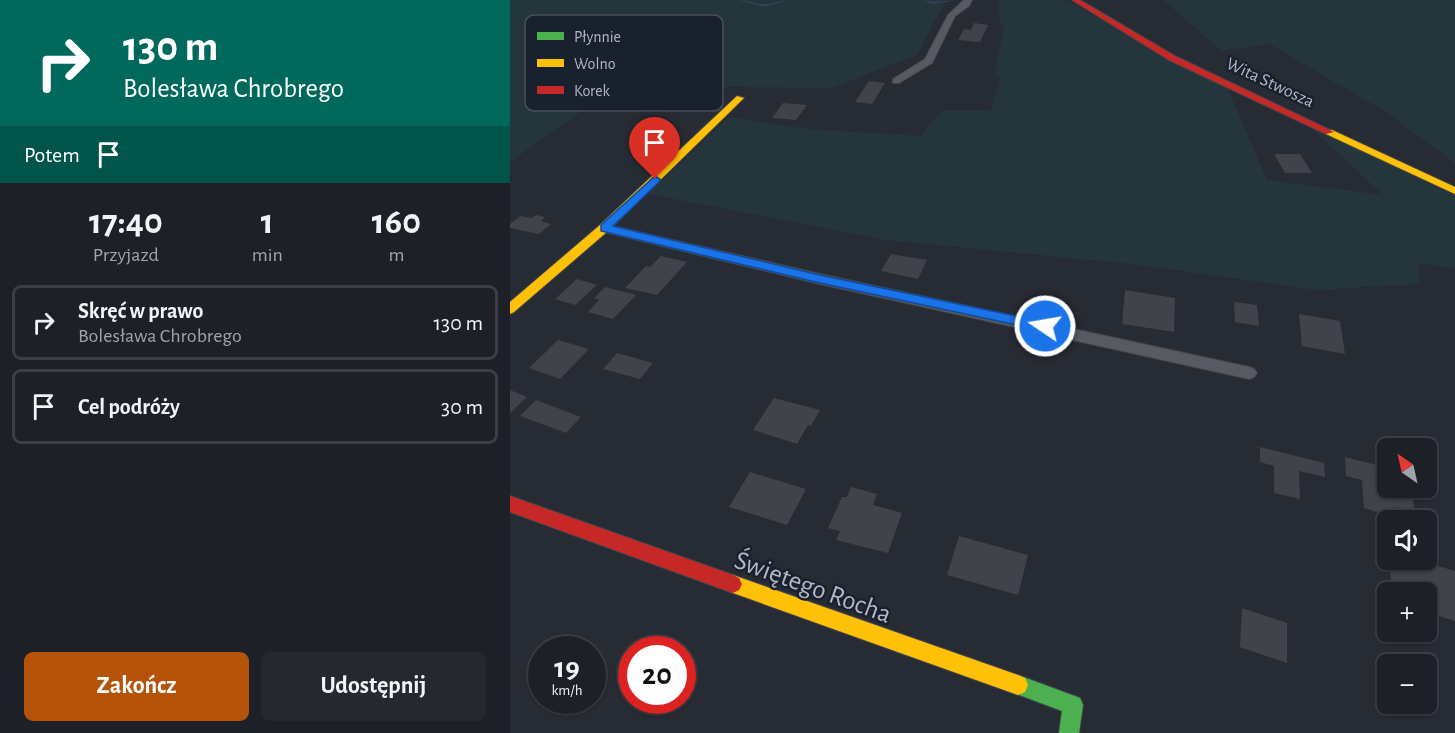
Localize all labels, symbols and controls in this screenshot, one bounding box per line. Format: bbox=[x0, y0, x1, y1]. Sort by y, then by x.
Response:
legend bbox=[525, 15, 723, 111]
icon: right bbox=[24, 24, 102, 102]
text: 130 m bbox=[123, 26, 218, 68]
text: Płynnie bbox=[574, 29, 621, 46]
street label: Wita Stwosza bbox=[1223, 55, 1317, 111]
text: Wolno bbox=[574, 56, 616, 72]
text: Bolesława Chrobrego bbox=[123, 75, 344, 102]
text: Korek bbox=[574, 83, 611, 99]
pin bbox=[629, 117, 680, 179]
icon: arrive bbox=[638, 126, 671, 159]
icon: arrive bbox=[92, 138, 125, 171]
text: Potem bbox=[24, 144, 80, 166]
text: 17:40 bbox=[89, 204, 163, 240]
text: 1 bbox=[261, 204, 274, 240]
text: 160 bbox=[372, 204, 421, 240]
text: Przyjazd bbox=[93, 245, 159, 265]
text: min bbox=[252, 245, 283, 265]
text: m bbox=[388, 245, 404, 265]
position arrow bbox=[1013, 294, 1077, 358]
text: Skręć w prawo bbox=[78, 300, 203, 322]
icon: right bbox=[27, 306, 60, 339]
text: 130 m bbox=[434, 312, 483, 334]
text: Bolesława Chrobrego bbox=[78, 326, 242, 346]
icon: arrive bbox=[27, 390, 60, 423]
text: Cel podróży bbox=[78, 396, 180, 418]
text: 30 m bbox=[441, 396, 483, 418]
north arrow bbox=[1377, 438, 1437, 498]
map controls bbox=[1377, 438, 1437, 714]
button: sound bbox=[1377, 510, 1437, 570]
street label: Świętego Rocha bbox=[731, 543, 896, 628]
button: + bbox=[1377, 582, 1437, 642]
speed limit sign: 20 bbox=[618, 636, 696, 714]
button: Zakończ bbox=[24, 652, 249, 721]
button: Udostępnij bbox=[261, 652, 486, 721]
text: 19 bbox=[554, 653, 580, 683]
button: − bbox=[1377, 654, 1437, 714]
text: km/h bbox=[552, 683, 582, 698]

